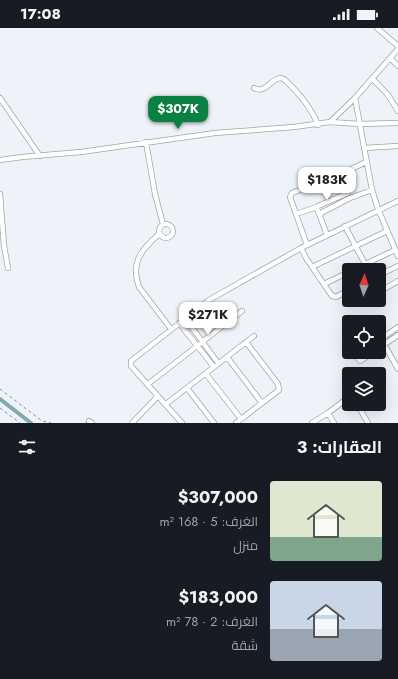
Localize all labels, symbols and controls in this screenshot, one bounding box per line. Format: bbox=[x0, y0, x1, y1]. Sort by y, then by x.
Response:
text: 17:08 bbox=[20, 3, 61, 25]
pin: $307K bbox=[150, 96, 206, 130]
text: $307K bbox=[157, 99, 199, 118]
pin: $183K bbox=[299, 167, 355, 201]
text: $183K bbox=[307, 170, 347, 189]
north arrow bbox=[342, 263, 386, 307]
map controls bbox=[342, 263, 386, 411]
pin: $271K bbox=[180, 302, 236, 336]
text: $271K bbox=[188, 305, 228, 324]
button: locate bbox=[342, 315, 386, 359]
button: layers bbox=[342, 367, 386, 411]
text: العقارات: 3 bbox=[297, 435, 382, 459]
icon: filters bbox=[16, 436, 38, 458]
text: $307,000 bbox=[178, 485, 258, 509]
icon: home bbox=[302, 497, 350, 545]
text: الغرف: 5 · 168 m² bbox=[159, 512, 258, 531]
text: منزل bbox=[233, 536, 258, 555]
text: $183,000 bbox=[179, 585, 258, 609]
icon: home bbox=[302, 597, 350, 645]
text: الغرف: 2 · 78 m² bbox=[166, 612, 258, 631]
text: شقة bbox=[231, 636, 258, 655]

